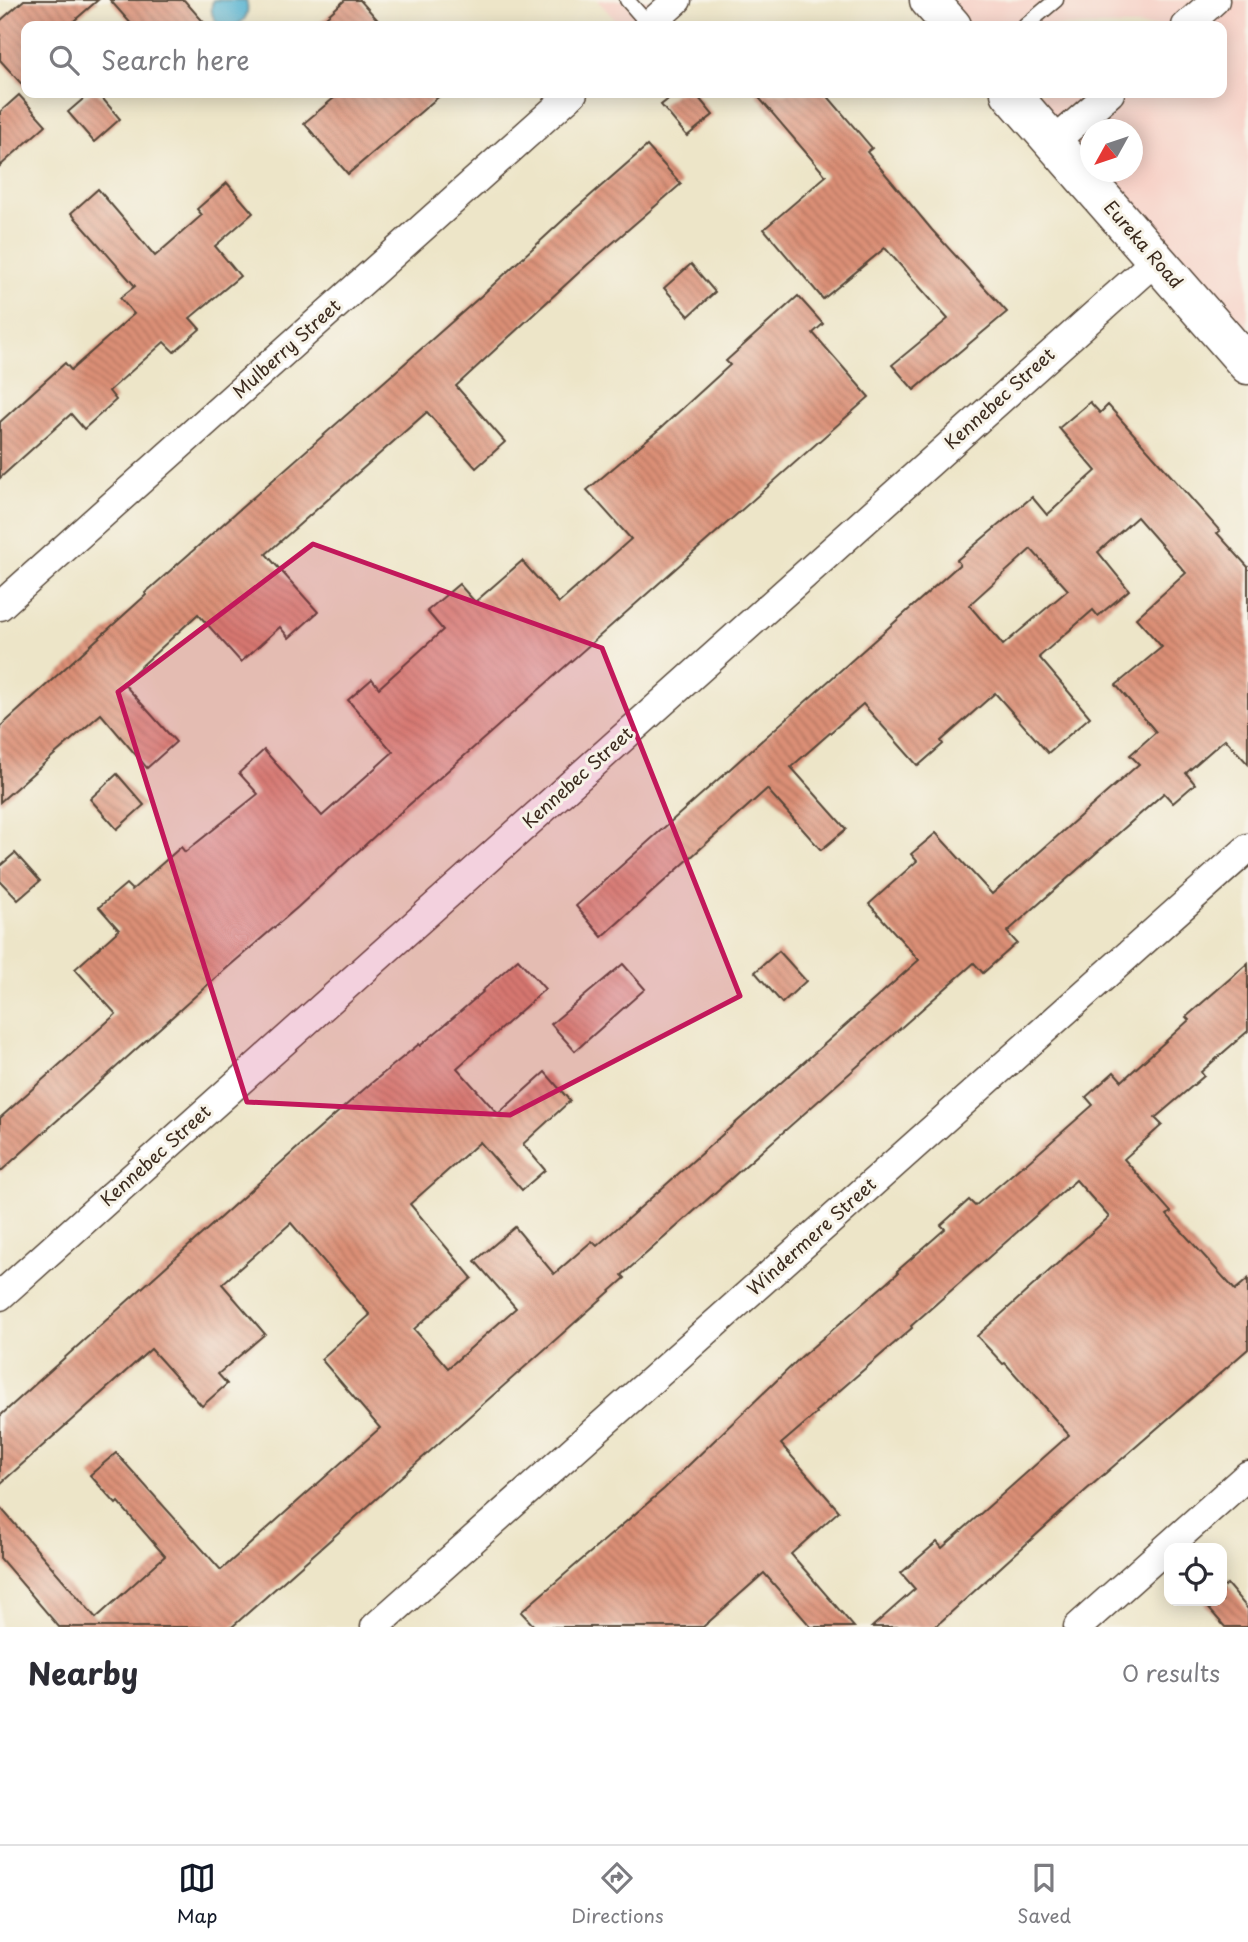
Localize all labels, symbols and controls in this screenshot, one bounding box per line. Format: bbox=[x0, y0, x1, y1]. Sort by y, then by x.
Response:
search box bbox=[21, 21, 1227, 98]
text: Search here bbox=[101, 40, 250, 79]
icon: search bbox=[45, 41, 83, 79]
north arrow bbox=[1080, 119, 1143, 182]
street label: Eureka Road bbox=[1098, 194, 1190, 294]
street label: Mulberry Street bbox=[226, 292, 346, 404]
street label: Kennebec Street bbox=[938, 341, 1060, 455]
street label: Kennebec Street bbox=[516, 720, 638, 834]
street label: Kennebec Street bbox=[94, 1098, 216, 1212]
street label: Windermere Street bbox=[741, 1171, 881, 1301]
map controls bbox=[1164, 1543, 1227, 1606]
button: locate bbox=[1164, 1543, 1227, 1606]
text: Nearby bbox=[28, 1650, 138, 1695]
text: 0 results bbox=[1122, 1655, 1220, 1690]
tab: Map bbox=[177, 1859, 217, 1929]
tab: Directions bbox=[571, 1859, 664, 1929]
tab: Saved bbox=[1017, 1859, 1071, 1929]

